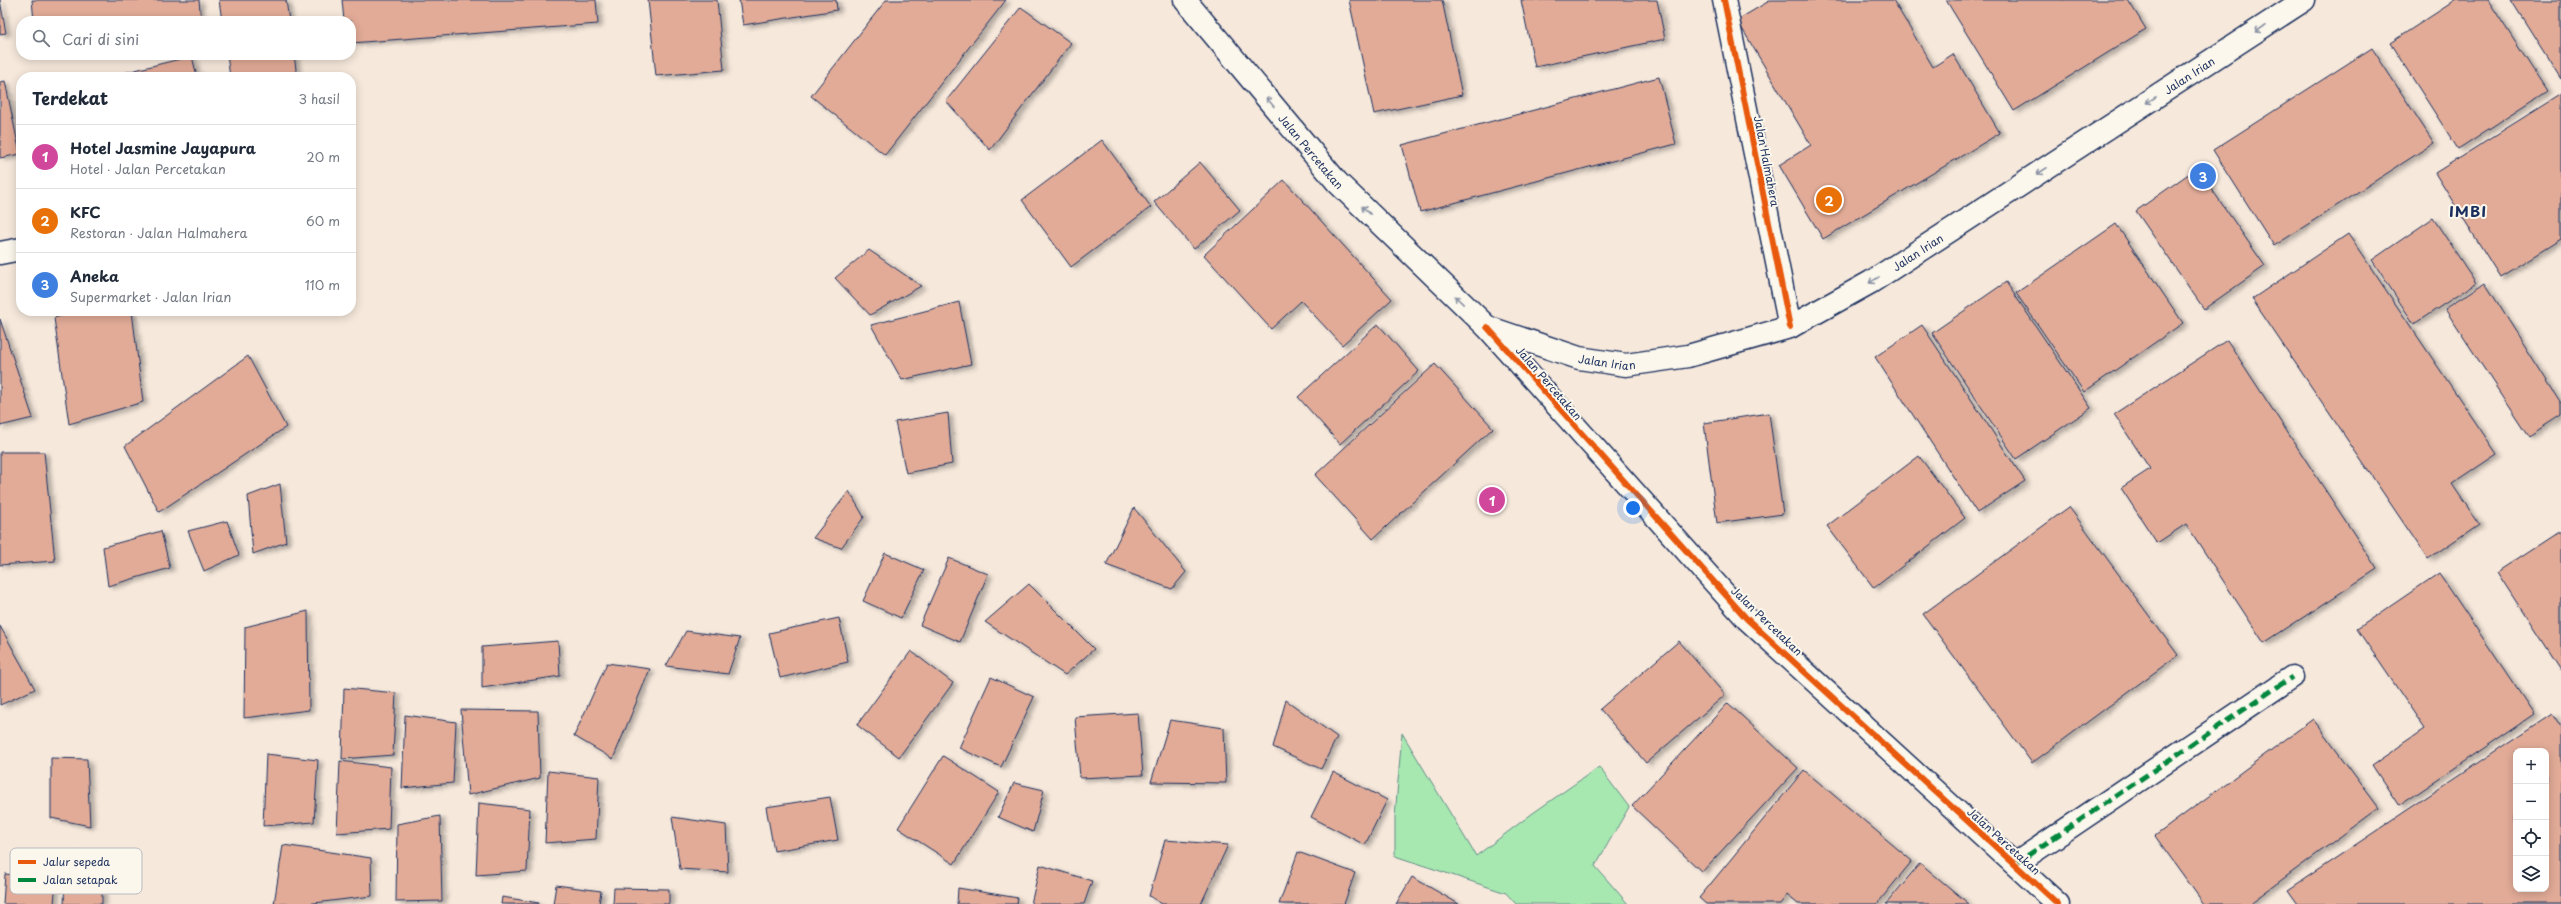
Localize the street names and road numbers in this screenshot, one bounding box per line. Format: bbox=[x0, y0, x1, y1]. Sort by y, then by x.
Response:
street label: Jalan Irian bbox=[2160, 52, 2218, 98]
street label: Jalan Percetakan bbox=[1275, 110, 1348, 193]
street label: Jalan Halmahera bbox=[1750, 114, 1784, 208]
street label: Jalan Irian bbox=[1889, 229, 1946, 275]
street label: Jalan Percetakan bbox=[1512, 342, 1586, 424]
street label: Jalan Irian bbox=[1577, 349, 1637, 374]
street label: Jalan Percetakan bbox=[1727, 582, 1807, 660]
street label: Jalan Percetakan bbox=[1964, 803, 2044, 879]

